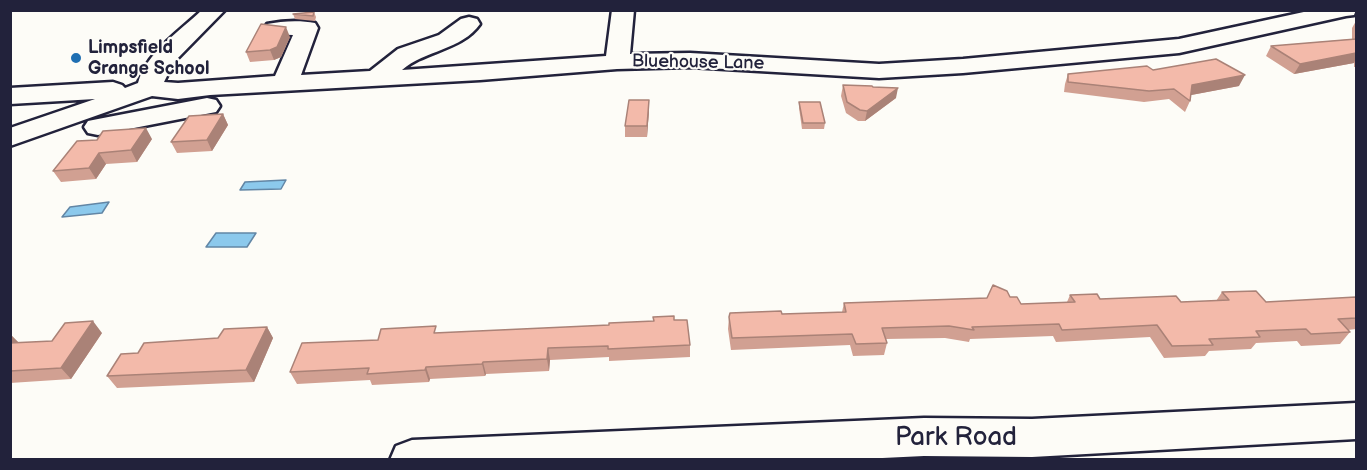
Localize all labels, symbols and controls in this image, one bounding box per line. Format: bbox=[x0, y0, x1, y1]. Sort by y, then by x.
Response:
place label: Limpsfield Grange School bbox=[88, 37, 209, 80]
marker: Limpsfield Grange School bbox=[69, 51, 83, 65]
street label: Bluehouse Lane bbox=[632, 51, 764, 75]
street label: Park Road bbox=[895, 422, 1017, 454]

